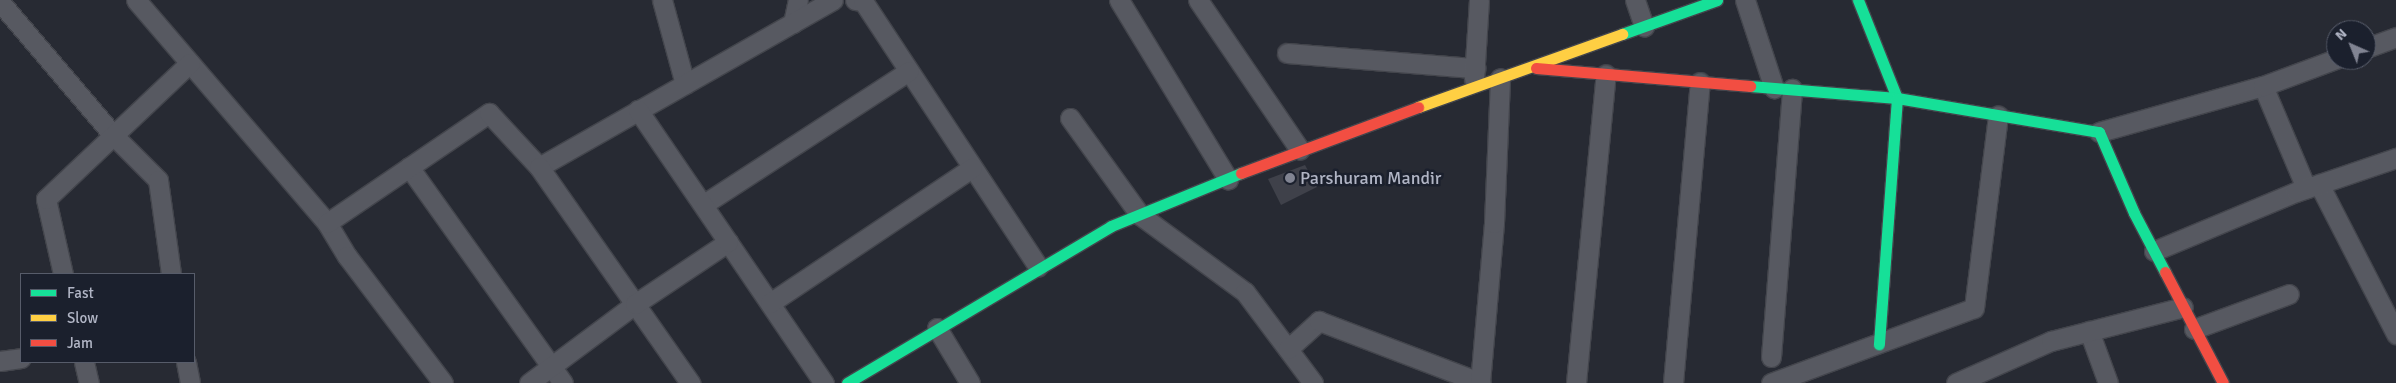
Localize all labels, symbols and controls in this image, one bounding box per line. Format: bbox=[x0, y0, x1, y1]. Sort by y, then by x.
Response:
north arrow bbox=[2326, 20, 2376, 70]
text: N bbox=[2332, 25, 2350, 44]
place label: Parshuram Mandir bbox=[1300, 167, 1441, 189]
marker: Parshuram Mandir bbox=[1284, 172, 1296, 184]
legend bbox=[20, 273, 195, 363]
text: Fast bbox=[67, 284, 94, 302]
text: Slow bbox=[67, 309, 98, 327]
text: Jam bbox=[67, 334, 93, 352]

